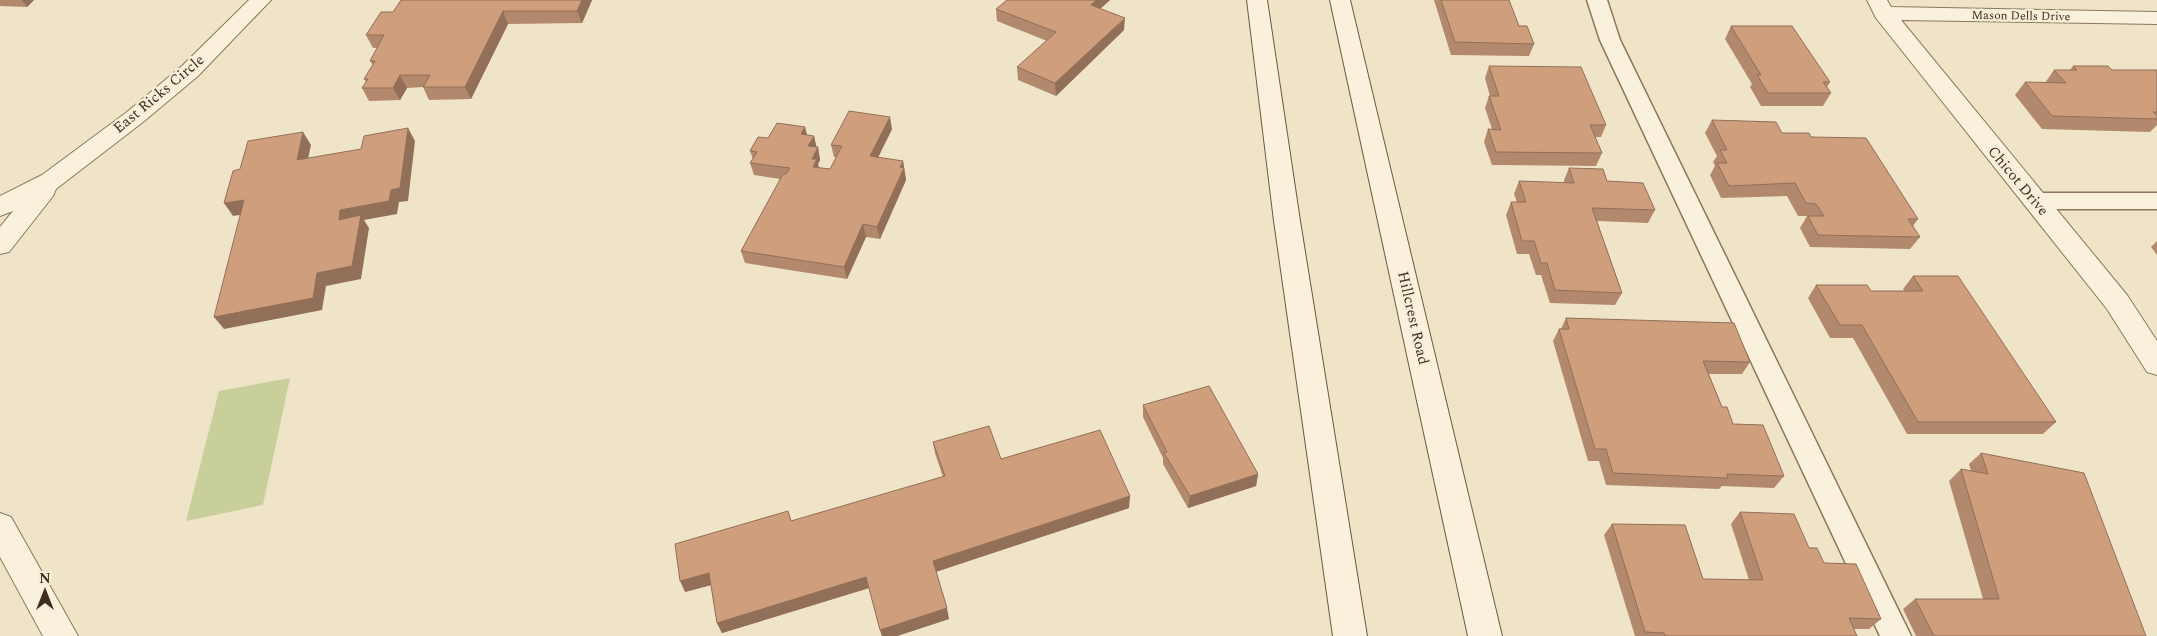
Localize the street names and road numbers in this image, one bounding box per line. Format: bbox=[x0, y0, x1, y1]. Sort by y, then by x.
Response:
street label: Mason Dells Drive bbox=[1971, 6, 2071, 26]
street label: East Ricks Circle bbox=[108, 49, 210, 139]
street label: Chicot Drive bbox=[1982, 141, 2054, 221]
street label: Hillcrest Road bbox=[1391, 269, 1435, 367]

